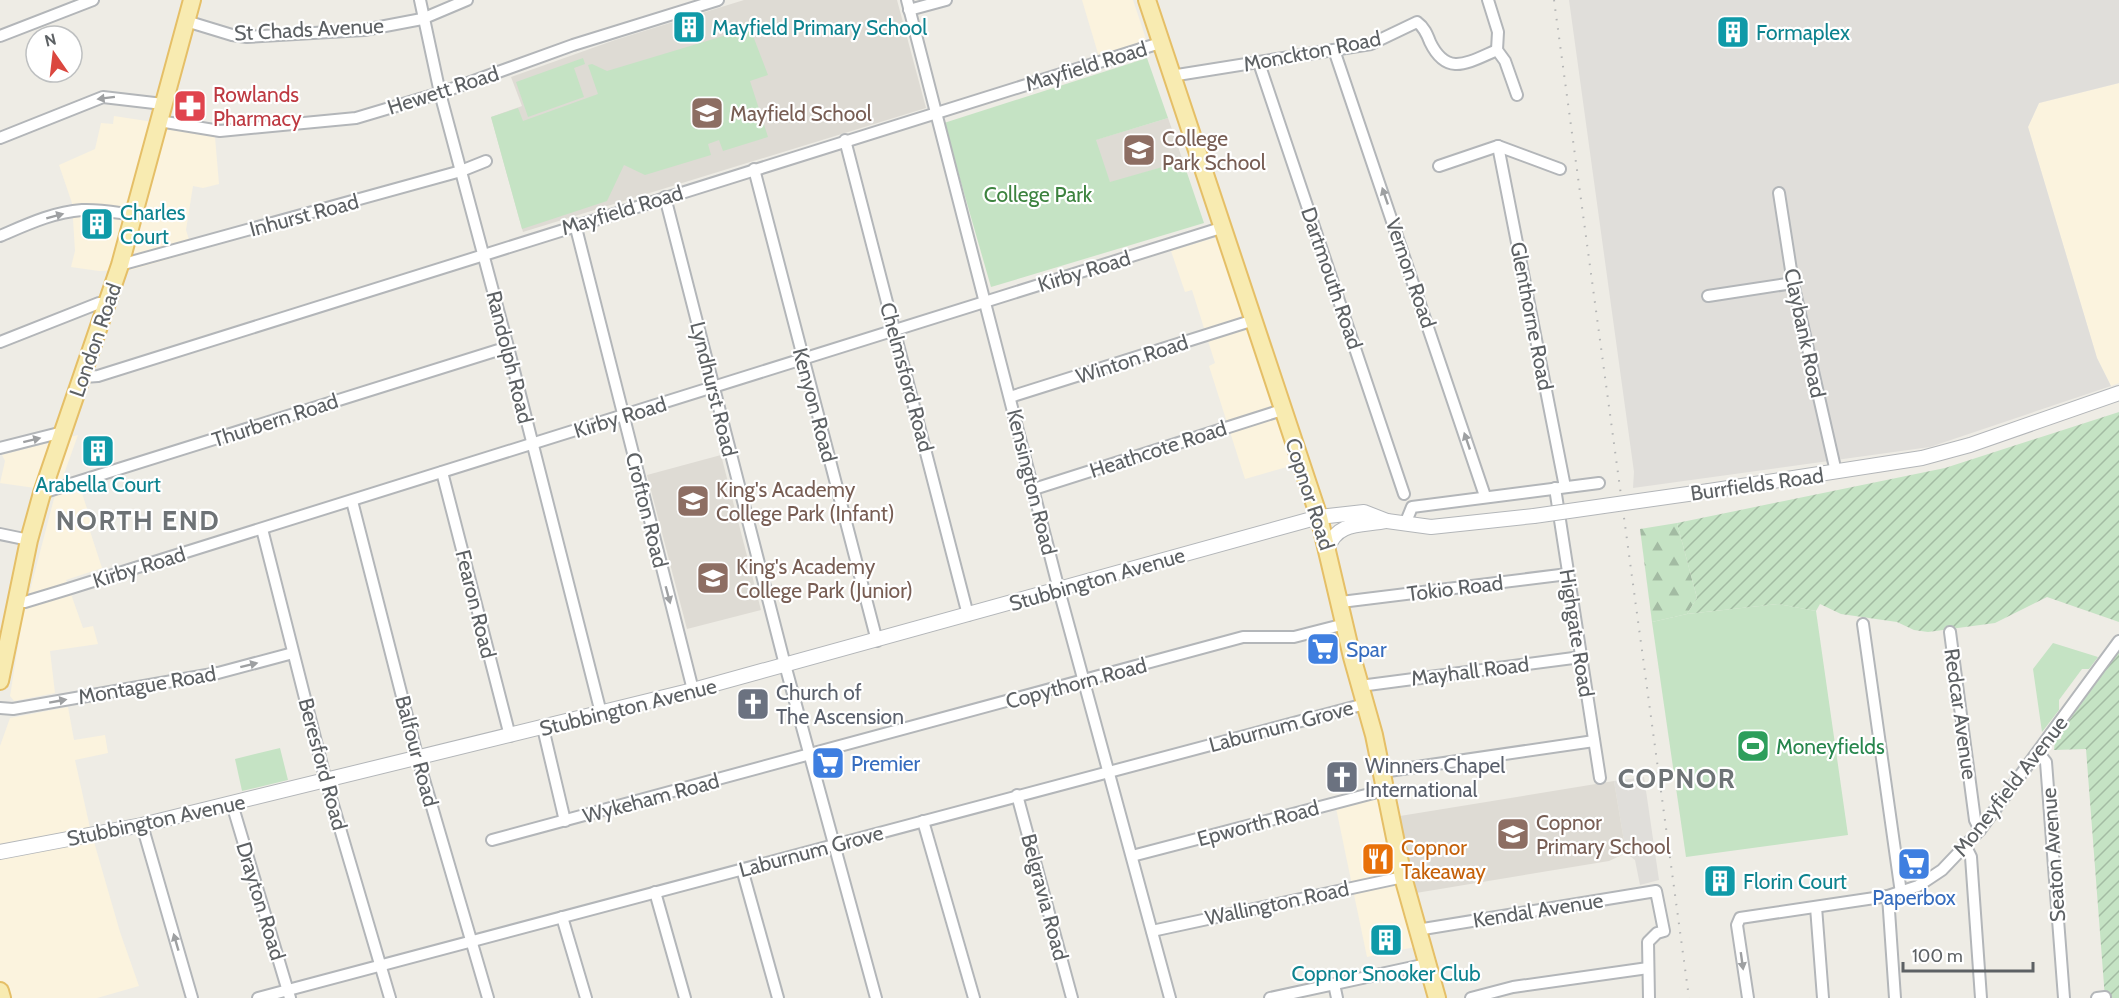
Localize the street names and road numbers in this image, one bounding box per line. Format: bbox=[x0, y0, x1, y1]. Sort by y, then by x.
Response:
street label: St Chads Avenue bbox=[234, 13, 385, 45]
street label: Monckton Road bbox=[1241, 25, 1383, 77]
street label: Mayfield Road bbox=[1022, 36, 1150, 96]
street label: Hewett Road bbox=[384, 60, 502, 120]
street label: Mayfield Road bbox=[558, 180, 686, 240]
street label: Inhurst Road bbox=[247, 188, 361, 242]
street label: Dartmouth Road bbox=[1296, 204, 1368, 352]
street label: Vernon Road bbox=[1381, 215, 1441, 331]
street label: Glenthorne Road bbox=[1505, 240, 1559, 392]
street label: Kirby Road bbox=[1035, 245, 1133, 297]
street label: Claybank Road bbox=[1779, 266, 1831, 400]
street label: London Road bbox=[64, 280, 126, 400]
street label: Randolph Road bbox=[481, 288, 539, 426]
street label: Chelmsford Road bbox=[875, 300, 939, 454]
street label: Lyndhurst Road bbox=[685, 319, 743, 459]
street label: Winton Road bbox=[1073, 329, 1191, 389]
street label: Kenyon Road bbox=[788, 345, 842, 465]
street label: Thurbern Road bbox=[209, 388, 341, 452]
street label: Kirby Road bbox=[571, 391, 669, 443]
street label: Kensington Road bbox=[1002, 406, 1062, 558]
street label: Heathcote Road bbox=[1086, 415, 1230, 483]
street label: Copnor Road bbox=[1280, 435, 1340, 553]
street label: Crofton Road bbox=[621, 450, 673, 570]
street label: Burrfields Road bbox=[1689, 462, 1825, 506]
street label: Kirby Road bbox=[90, 541, 188, 593]
street label: Stubbington Avenue bbox=[1006, 542, 1188, 616]
street label: Fearon Road bbox=[450, 547, 502, 661]
street label: Highgate Road bbox=[1555, 567, 1599, 699]
street label: Tokio Road bbox=[1405, 570, 1505, 606]
street label: Redcar Avenue bbox=[1939, 647, 1983, 781]
street label: Mayhall Road bbox=[1409, 651, 1531, 691]
street label: Copythorn Road bbox=[1003, 652, 1149, 714]
street label: Montague Road bbox=[76, 661, 218, 709]
street label: Stubbington Avenue bbox=[537, 673, 719, 741]
street label: Balfour Road bbox=[390, 693, 444, 809]
street label: Beresford Road bbox=[293, 695, 353, 833]
street label: Laburnum Grove bbox=[1206, 695, 1356, 757]
street label: Moneyfield Avenue bbox=[1947, 711, 2073, 861]
street label: Wykeham Road bbox=[580, 768, 722, 828]
street label: Seaton Avenue bbox=[2036, 787, 2070, 923]
street label: Stubbington Avenue bbox=[65, 789, 248, 851]
street label: Epworth Road bbox=[1194, 795, 1322, 851]
street label: Laburnum Grove bbox=[736, 820, 886, 882]
street label: Belgravia Road bbox=[1016, 831, 1074, 963]
street label: Drayton Road bbox=[231, 839, 291, 963]
street label: Wallington Road bbox=[1203, 876, 1351, 930]
street label: Kendal Avenue bbox=[1471, 887, 1605, 933]

